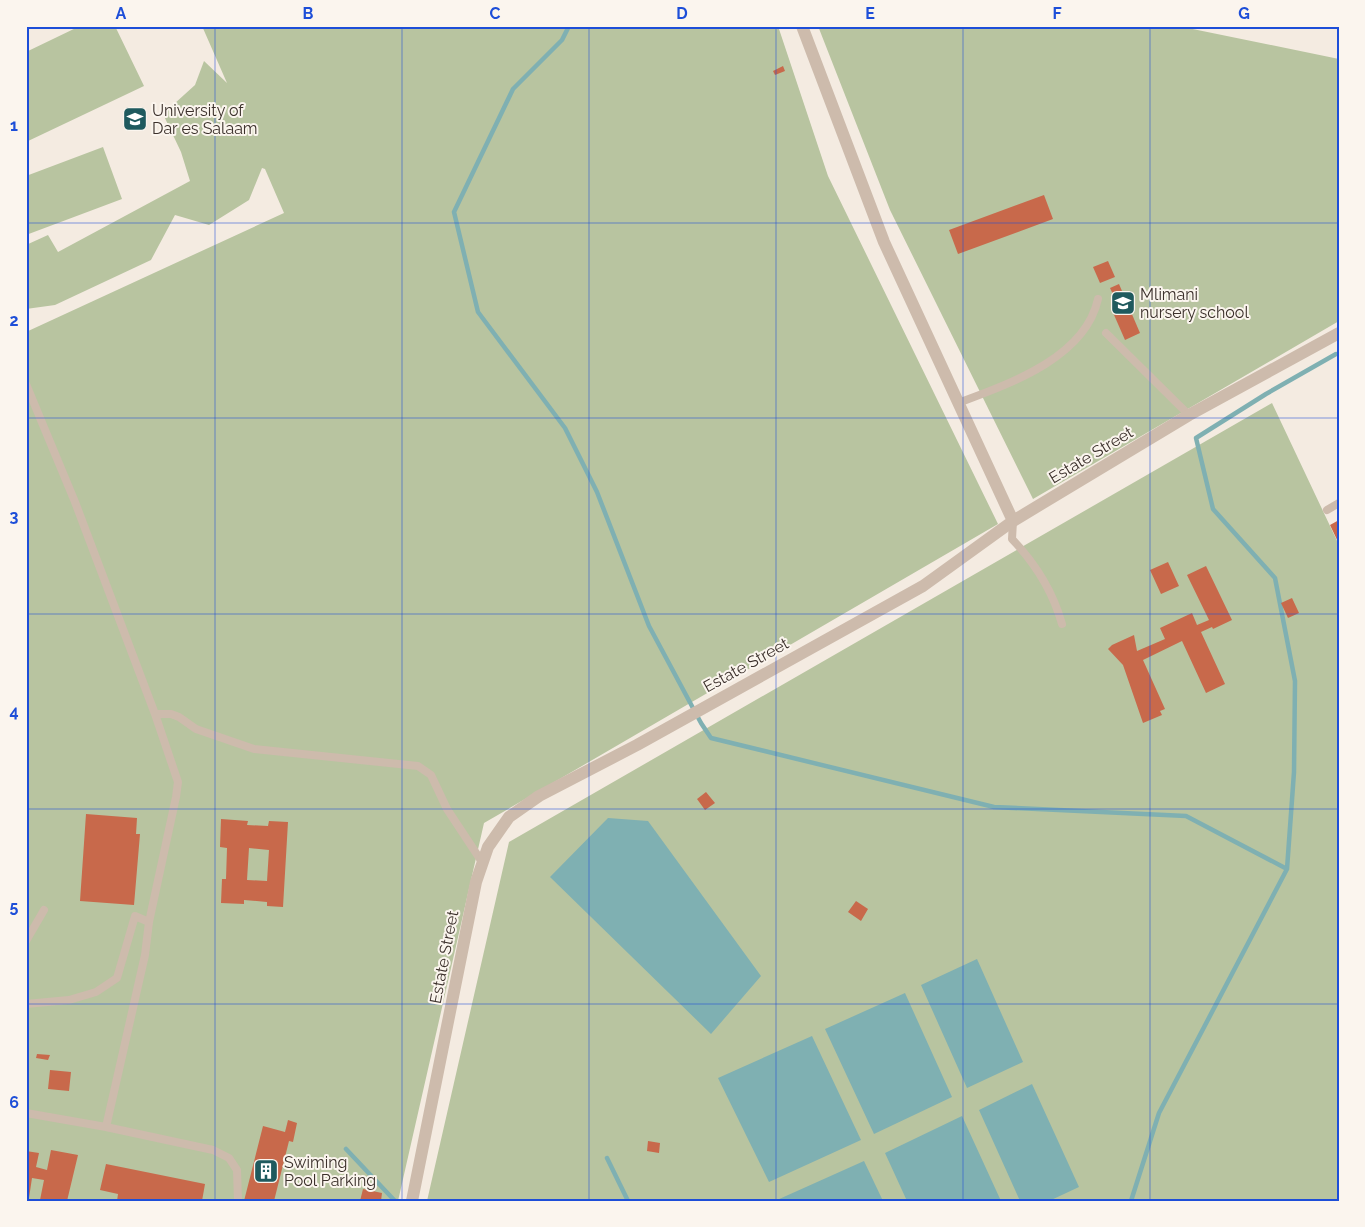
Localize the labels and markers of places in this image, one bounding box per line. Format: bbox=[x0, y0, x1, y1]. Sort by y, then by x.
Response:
place label: University of Dar es Salaam bbox=[152, 101, 258, 138]
school or university icon: University of Dar es Salaam bbox=[122, 106, 148, 132]
place label: Mlimani nursery school bbox=[1140, 285, 1249, 322]
school or university icon: Mlimani nursery school bbox=[1110, 290, 1136, 316]
place label: Swiming Pool Parking bbox=[284, 1153, 376, 1190]
building icon: Swiming Pool Parking bbox=[253, 1158, 279, 1184]

